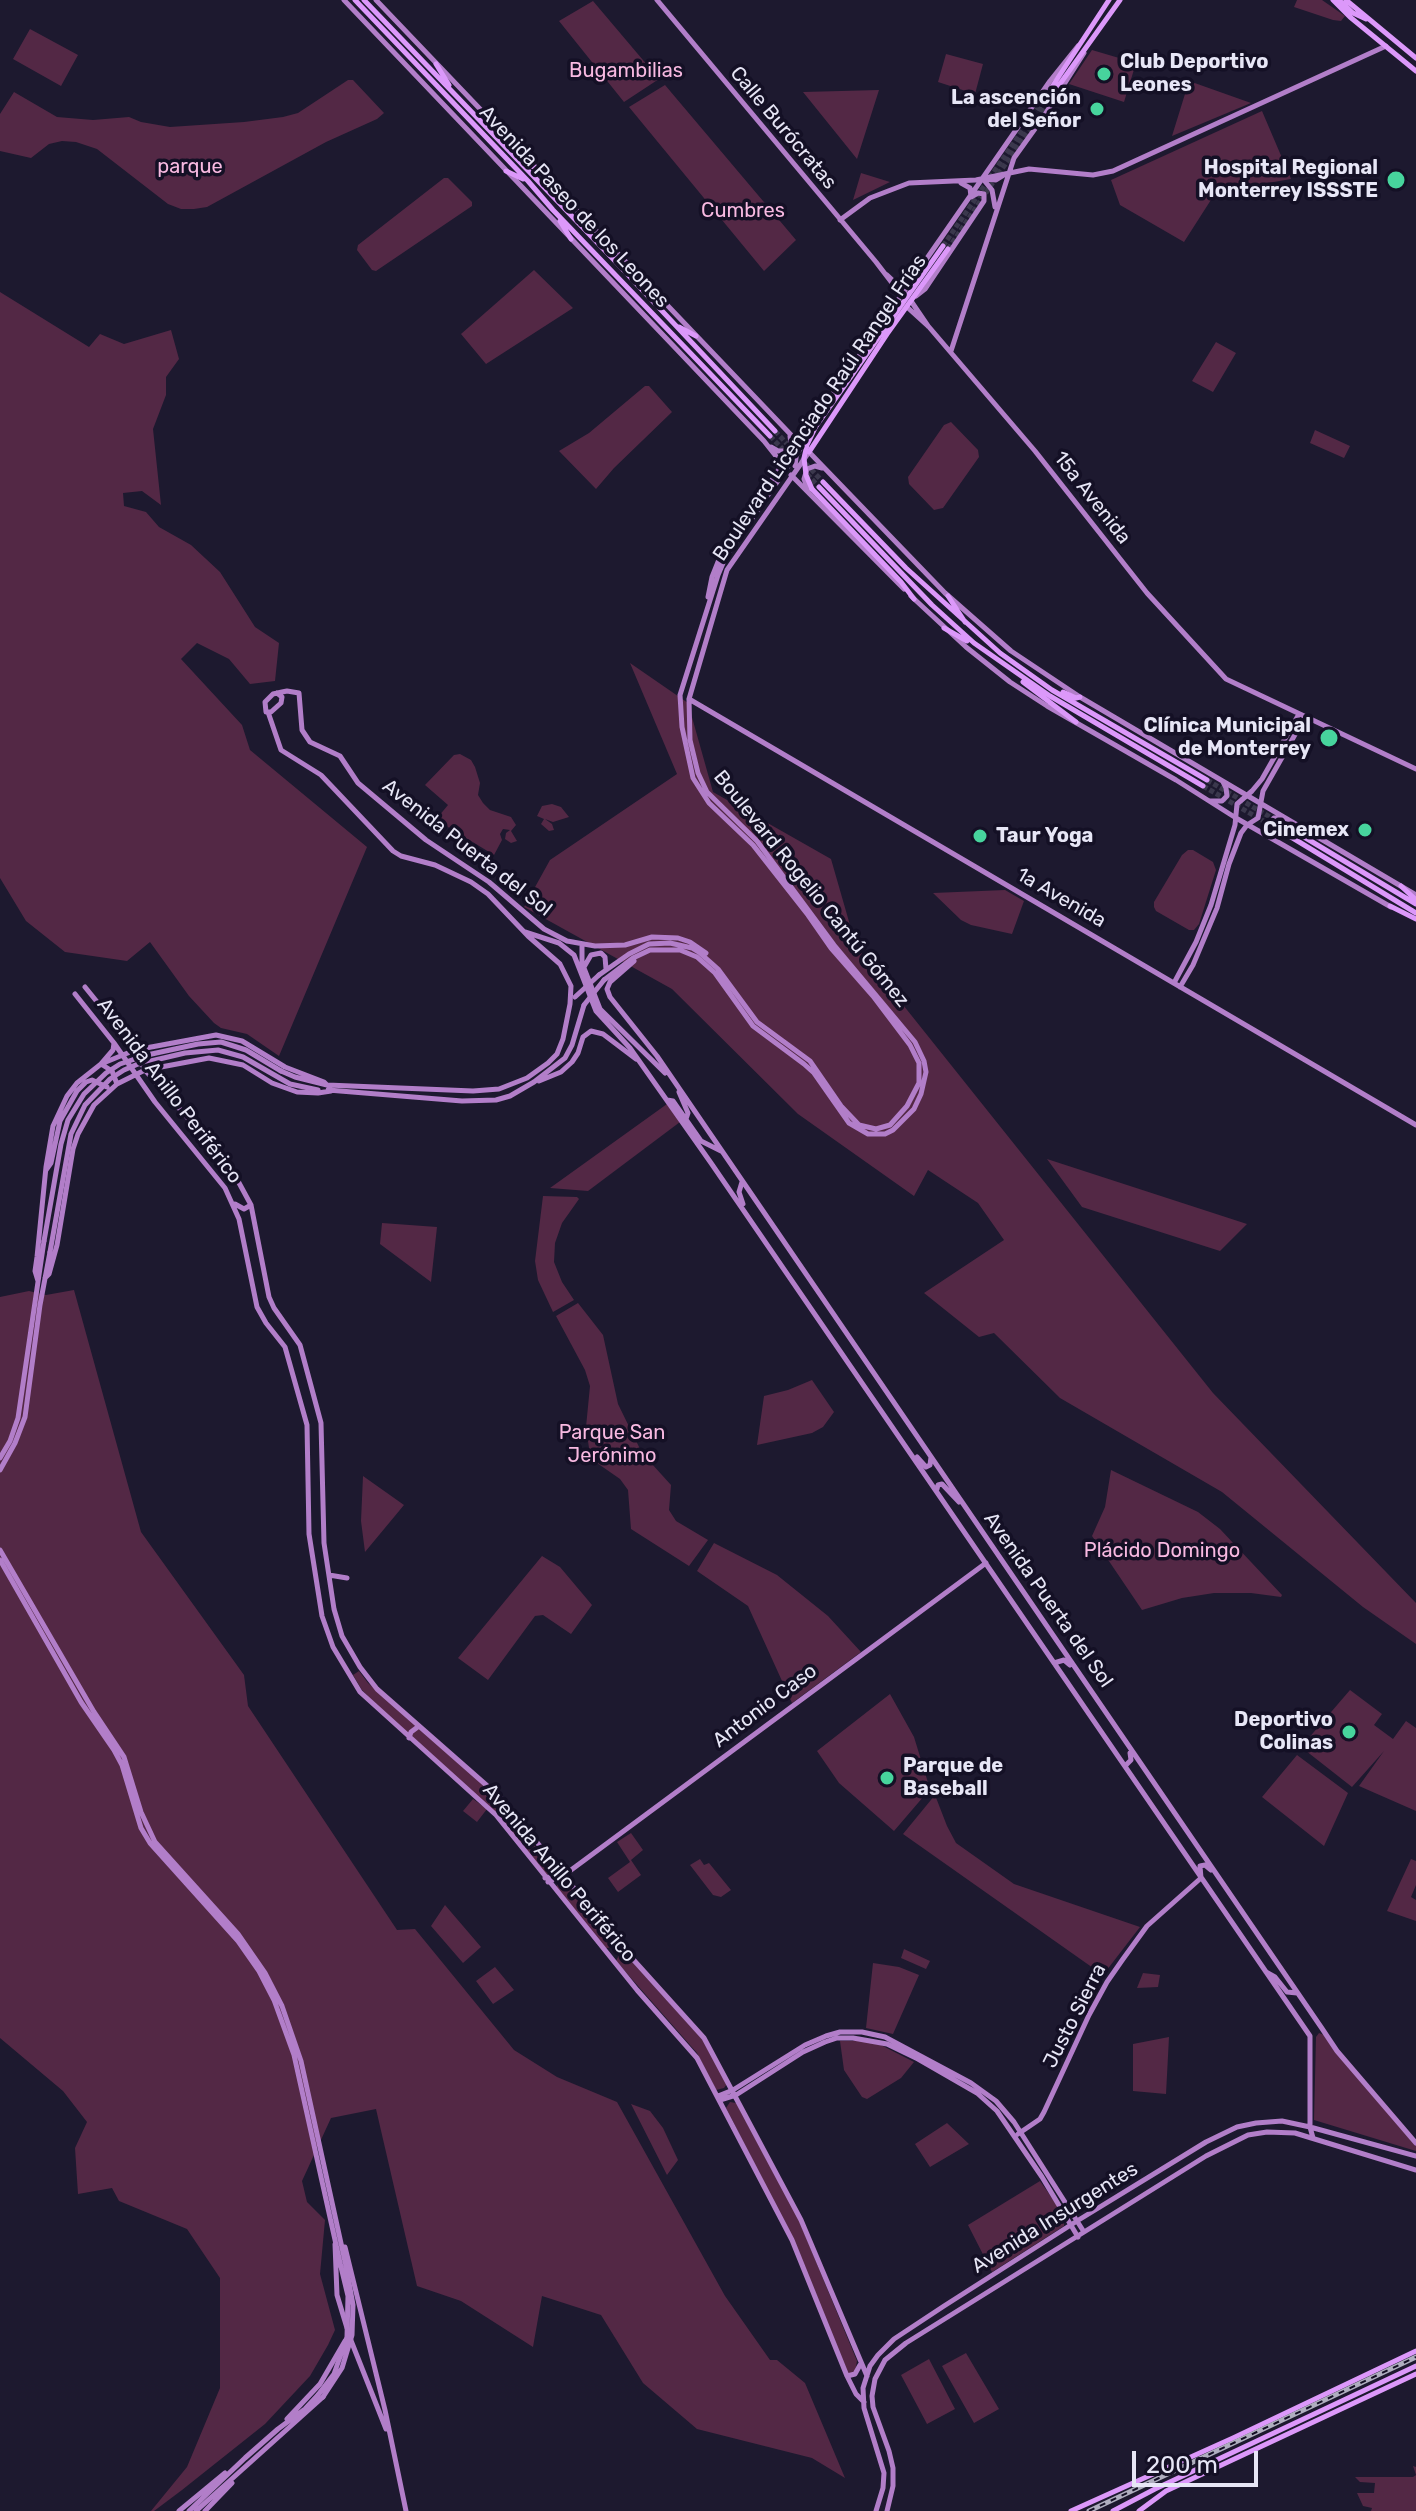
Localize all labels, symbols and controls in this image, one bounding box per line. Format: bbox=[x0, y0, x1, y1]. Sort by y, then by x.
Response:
place label: Club Deportivo Leones bbox=[1120, 50, 1268, 97]
park label: Bugambilias bbox=[569, 59, 683, 83]
street label: Calle Burócratas bbox=[725, 62, 841, 194]
marker: Club Deportivo Leones bbox=[1095, 65, 1113, 83]
place label: La ascención del Señor bbox=[951, 86, 1081, 133]
marker: La ascención del Señor bbox=[1088, 100, 1106, 118]
street label: Avenida Paseo de los Leones bbox=[474, 101, 674, 313]
park label: parque bbox=[157, 155, 223, 179]
place label: Hospital Regional Monterrey ISSSTE bbox=[1198, 156, 1378, 203]
marker: Hospital Regional Monterrey ISSSTE bbox=[1385, 169, 1407, 191]
park label: Cumbres bbox=[701, 199, 785, 223]
street label: Boulevard Licenciado Raúl Rangel Frías bbox=[708, 250, 932, 566]
street label: 15a Avenida bbox=[1048, 447, 1136, 549]
place label: Clínica Municipal de Monterrey bbox=[1143, 714, 1311, 761]
marker: Clínica Municipal de Monterrey bbox=[1318, 727, 1340, 749]
street label: Boulevard Rogelio Cantú Gómez bbox=[708, 766, 914, 1012]
street label: Avenida Puerta del Sol bbox=[377, 774, 557, 922]
place label: Cinemex bbox=[1263, 818, 1349, 842]
marker: Cinemex bbox=[1356, 821, 1374, 839]
place label: Taur Yoga bbox=[996, 824, 1093, 848]
marker: Taur Yoga bbox=[971, 827, 989, 845]
street label: 1a Avenida bbox=[1012, 863, 1110, 933]
street label: Avenida Anillo Periférico bbox=[91, 994, 247, 1188]
park label: Parque San Jerónimo bbox=[559, 1421, 665, 1468]
street label: Avenida Puerta del Sol bbox=[978, 1508, 1118, 1692]
park label: Plácido Domingo bbox=[1084, 1539, 1240, 1563]
street label: Antonio Caso bbox=[708, 1659, 822, 1753]
place label: Deportivo Colinas bbox=[1234, 1708, 1333, 1755]
marker: Deportivo Colinas bbox=[1340, 1723, 1358, 1741]
place label: Parque de Baseball bbox=[903, 1754, 1003, 1801]
marker: Parque de Baseball bbox=[878, 1769, 896, 1787]
street label: Avenida Anillo Periférico bbox=[477, 1779, 641, 1967]
street label: Justo Sierra bbox=[1039, 1960, 1111, 2072]
street label: Avenida Insurgentes bbox=[968, 2157, 1142, 2279]
scale bar bbox=[1136, 2435, 1262, 2485]
text: 200 m bbox=[1146, 2451, 1218, 2479]

